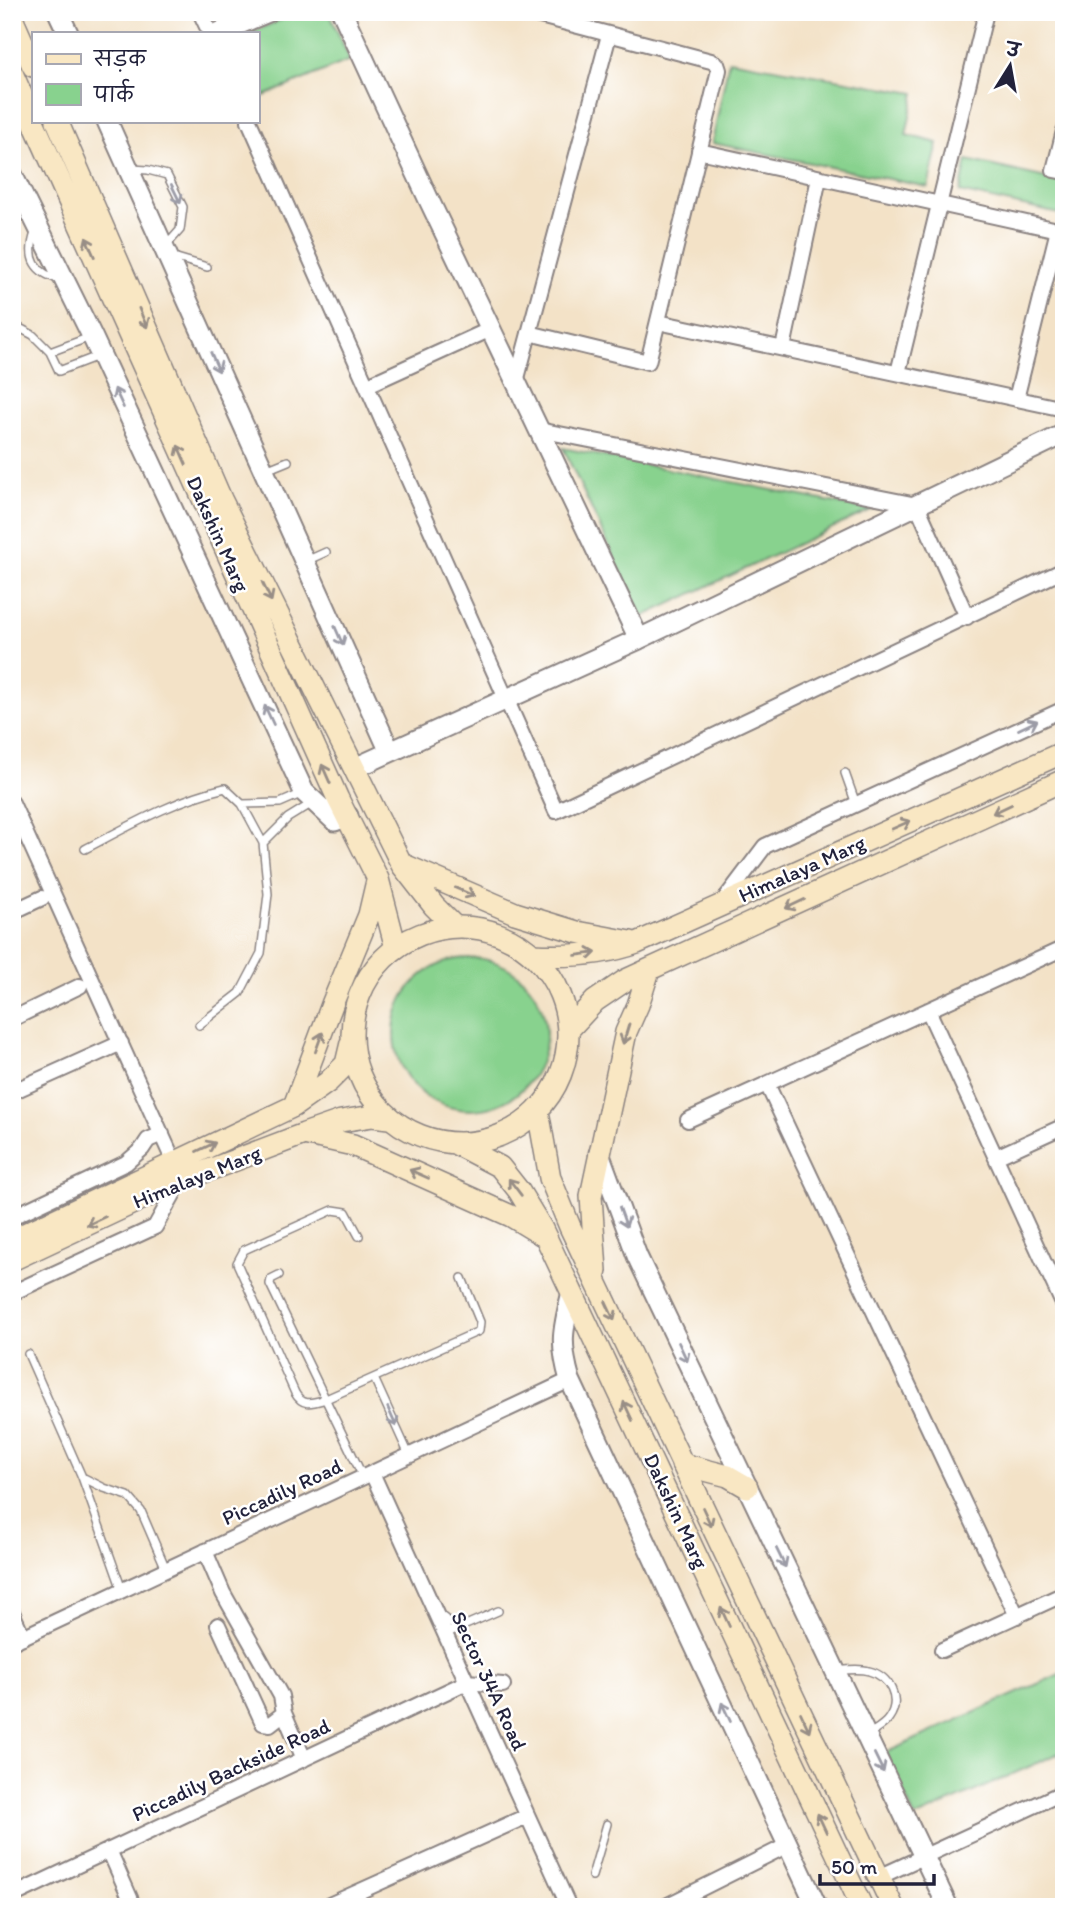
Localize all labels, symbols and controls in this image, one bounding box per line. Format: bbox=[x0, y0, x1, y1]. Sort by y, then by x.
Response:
legend bbox=[32, 32, 259, 122]
north arrow bbox=[974, 32, 1044, 102]
text: उ bbox=[1003, 37, 1024, 63]
text: सड़क bbox=[93, 46, 147, 72]
text: पार्क bbox=[93, 78, 135, 107]
one-way arrow bbox=[170, 183, 184, 204]
one-way arrow bbox=[83, 237, 96, 258]
one-way arrow bbox=[137, 307, 150, 328]
one-way arrow bbox=[209, 350, 222, 372]
one-way arrow bbox=[112, 388, 126, 409]
one-way arrow bbox=[175, 444, 188, 466]
street label: Dakshin Marg bbox=[182, 472, 255, 596]
one-way arrow bbox=[261, 581, 275, 602]
one-way arrow bbox=[333, 625, 346, 646]
one-way arrow bbox=[261, 705, 275, 726]
one-way arrow bbox=[1017, 718, 1038, 731]
one-way arrow bbox=[319, 763, 332, 785]
one-way arrow bbox=[992, 803, 1013, 816]
one-way arrow bbox=[890, 818, 911, 831]
street label: Himalaya Marg bbox=[735, 829, 869, 908]
one-way arrow bbox=[453, 886, 475, 899]
one-way arrow bbox=[785, 897, 806, 911]
one-way arrow bbox=[574, 948, 597, 961]
one-way arrow bbox=[619, 1023, 632, 1045]
one-way arrow bbox=[314, 1032, 326, 1054]
street label: Himalaya Marg bbox=[129, 1139, 265, 1214]
one-way arrow bbox=[195, 1140, 217, 1153]
one-way arrow bbox=[409, 1167, 431, 1180]
one-way arrow bbox=[508, 1178, 523, 1196]
one-way arrow bbox=[617, 1206, 630, 1228]
one-way arrow bbox=[86, 1214, 107, 1228]
one-way arrow bbox=[604, 1300, 617, 1321]
one-way arrow bbox=[677, 1341, 691, 1362]
one-way arrow bbox=[621, 1401, 635, 1422]
one-way arrow bbox=[386, 1406, 399, 1427]
street label: Dakshin Marg bbox=[639, 1449, 714, 1573]
street label: Piccadily Road bbox=[218, 1453, 346, 1530]
one-way arrow bbox=[701, 1506, 715, 1527]
one-way arrow bbox=[775, 1547, 788, 1568]
street label: Sector 34A Road bbox=[446, 1607, 533, 1755]
one-way arrow bbox=[718, 1607, 732, 1628]
one-way arrow bbox=[719, 1702, 732, 1723]
one-way arrow bbox=[799, 1711, 812, 1732]
street label: Piccadily Backside Road bbox=[128, 1712, 334, 1826]
one-way arrow bbox=[873, 1752, 887, 1773]
one-way arrow bbox=[815, 1813, 829, 1834]
scale bar bbox=[820, 1842, 934, 1886]
text: 50 m bbox=[831, 1854, 878, 1879]

